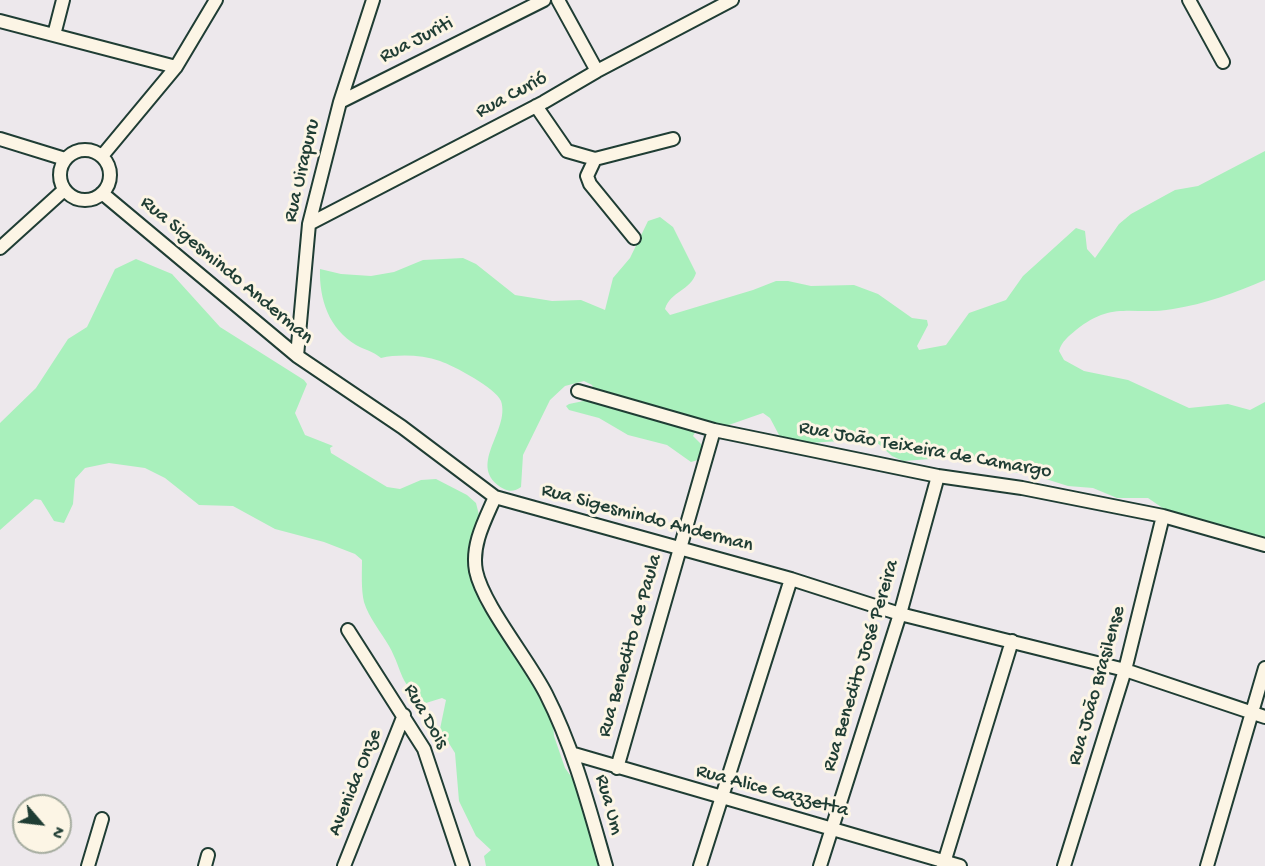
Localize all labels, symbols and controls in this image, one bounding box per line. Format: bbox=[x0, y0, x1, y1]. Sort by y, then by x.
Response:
street label: Rua Juriti bbox=[376, 12, 458, 70]
street label: Rua Curió bbox=[472, 67, 552, 125]
street label: Rua Uirapuru bbox=[279, 117, 327, 225]
street label: Rua Sigesmindo Anderman bbox=[135, 192, 317, 350]
street label: Rua João Teixeira de Camargo bbox=[797, 417, 1053, 485]
street label: Rua Sigesmindo Anderman bbox=[538, 479, 756, 559]
street label: Rua Benedito de Paula bbox=[593, 552, 669, 740]
street label: Rua Benedito José Pereira bbox=[818, 557, 906, 775]
street label: Rua João Brasilense bbox=[1064, 603, 1132, 769]
street label: Rua Dois bbox=[397, 680, 453, 754]
street label: Avenida Onze bbox=[324, 726, 388, 840]
street label: Rua Alice Gazzetta bbox=[693, 760, 851, 824]
street label: Rua Um bbox=[588, 772, 628, 838]
north arrow bbox=[12, 794, 72, 854]
text: N bbox=[46, 823, 67, 841]

